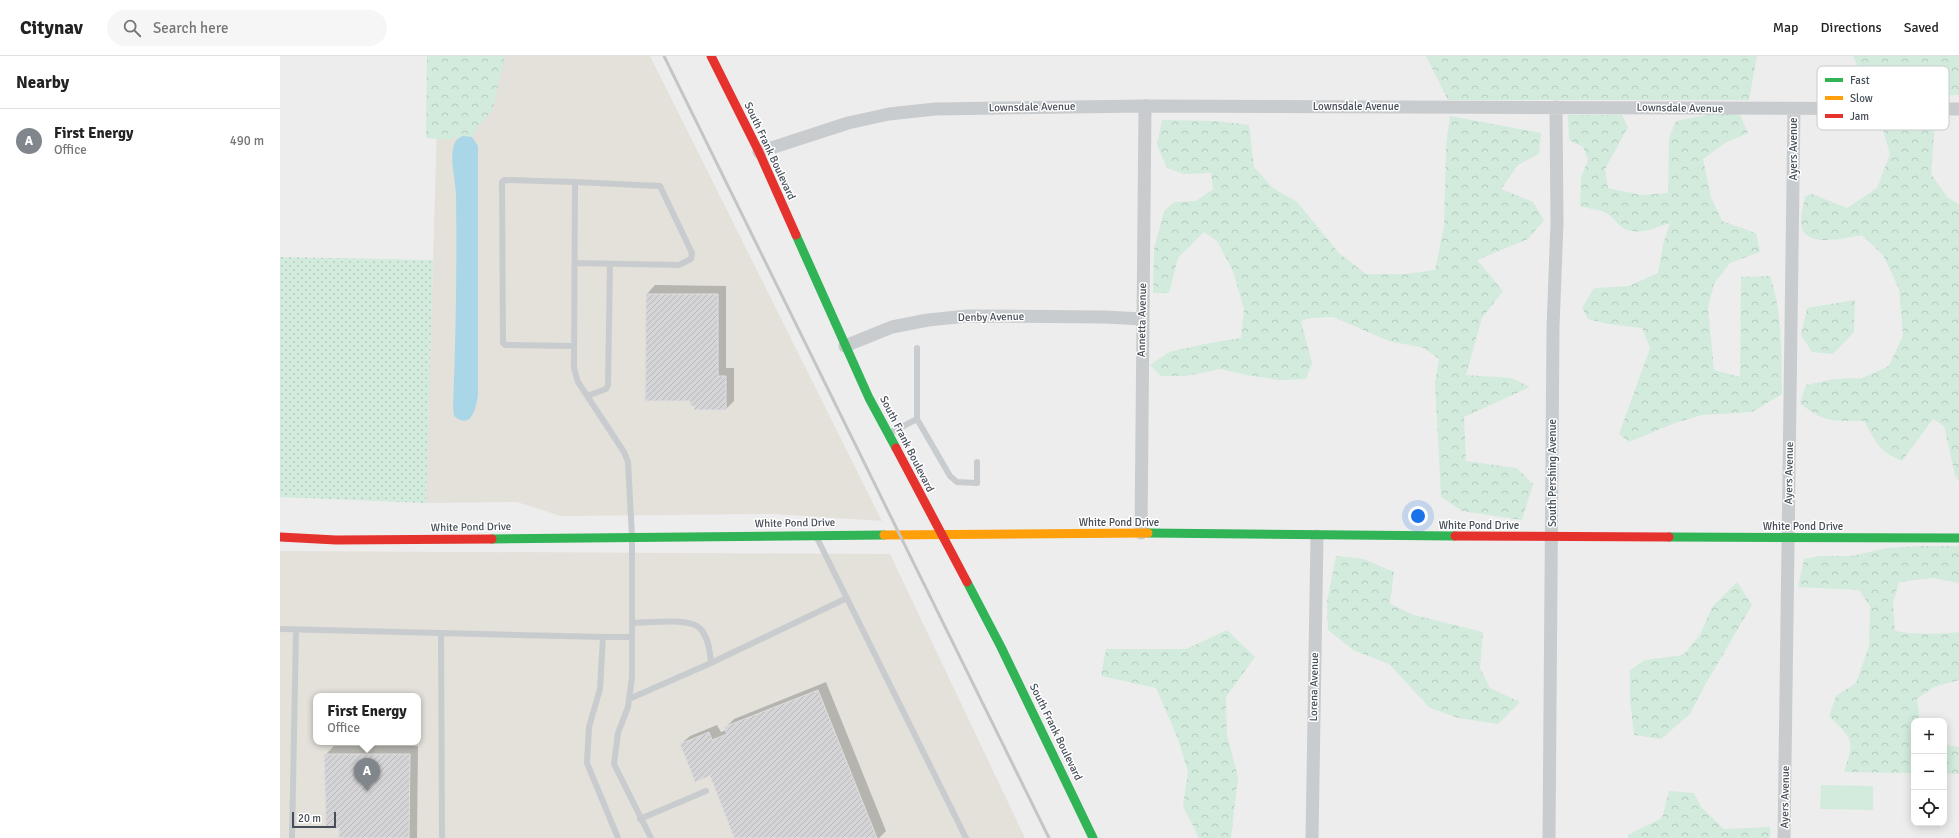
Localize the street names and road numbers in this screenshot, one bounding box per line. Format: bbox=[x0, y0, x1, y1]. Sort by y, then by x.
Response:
street label: South Frank Boulevard bbox=[742, 100, 798, 202]
street label: Lownsdale Avenue bbox=[989, 100, 1075, 114]
street label: Lownsdale Avenue bbox=[1313, 100, 1399, 113]
street label: Lownsdale Avenue bbox=[1637, 101, 1723, 115]
street label: Ayers Avenue bbox=[1787, 118, 1800, 180]
street label: Annetta Avenue bbox=[1135, 283, 1149, 357]
street label: Denby Avenue bbox=[958, 310, 1024, 324]
street label: South Frank Boulevard bbox=[877, 394, 937, 494]
street label: South Pershing Avenue bbox=[1546, 419, 1559, 527]
street label: Ayers Avenue bbox=[1782, 442, 1796, 504]
street label: White Pond Drive bbox=[755, 516, 835, 530]
street label: White Pond Drive bbox=[1079, 516, 1159, 529]
street label: White Pond Drive bbox=[1439, 519, 1519, 532]
street label: White Pond Drive bbox=[431, 520, 511, 534]
street label: White Pond Drive bbox=[1763, 520, 1843, 533]
street label: Lorena Avenue bbox=[1307, 652, 1321, 722]
street label: South Frank Boulevard bbox=[1027, 681, 1085, 783]
street label: Ayers Avenue bbox=[1778, 766, 1792, 828]

